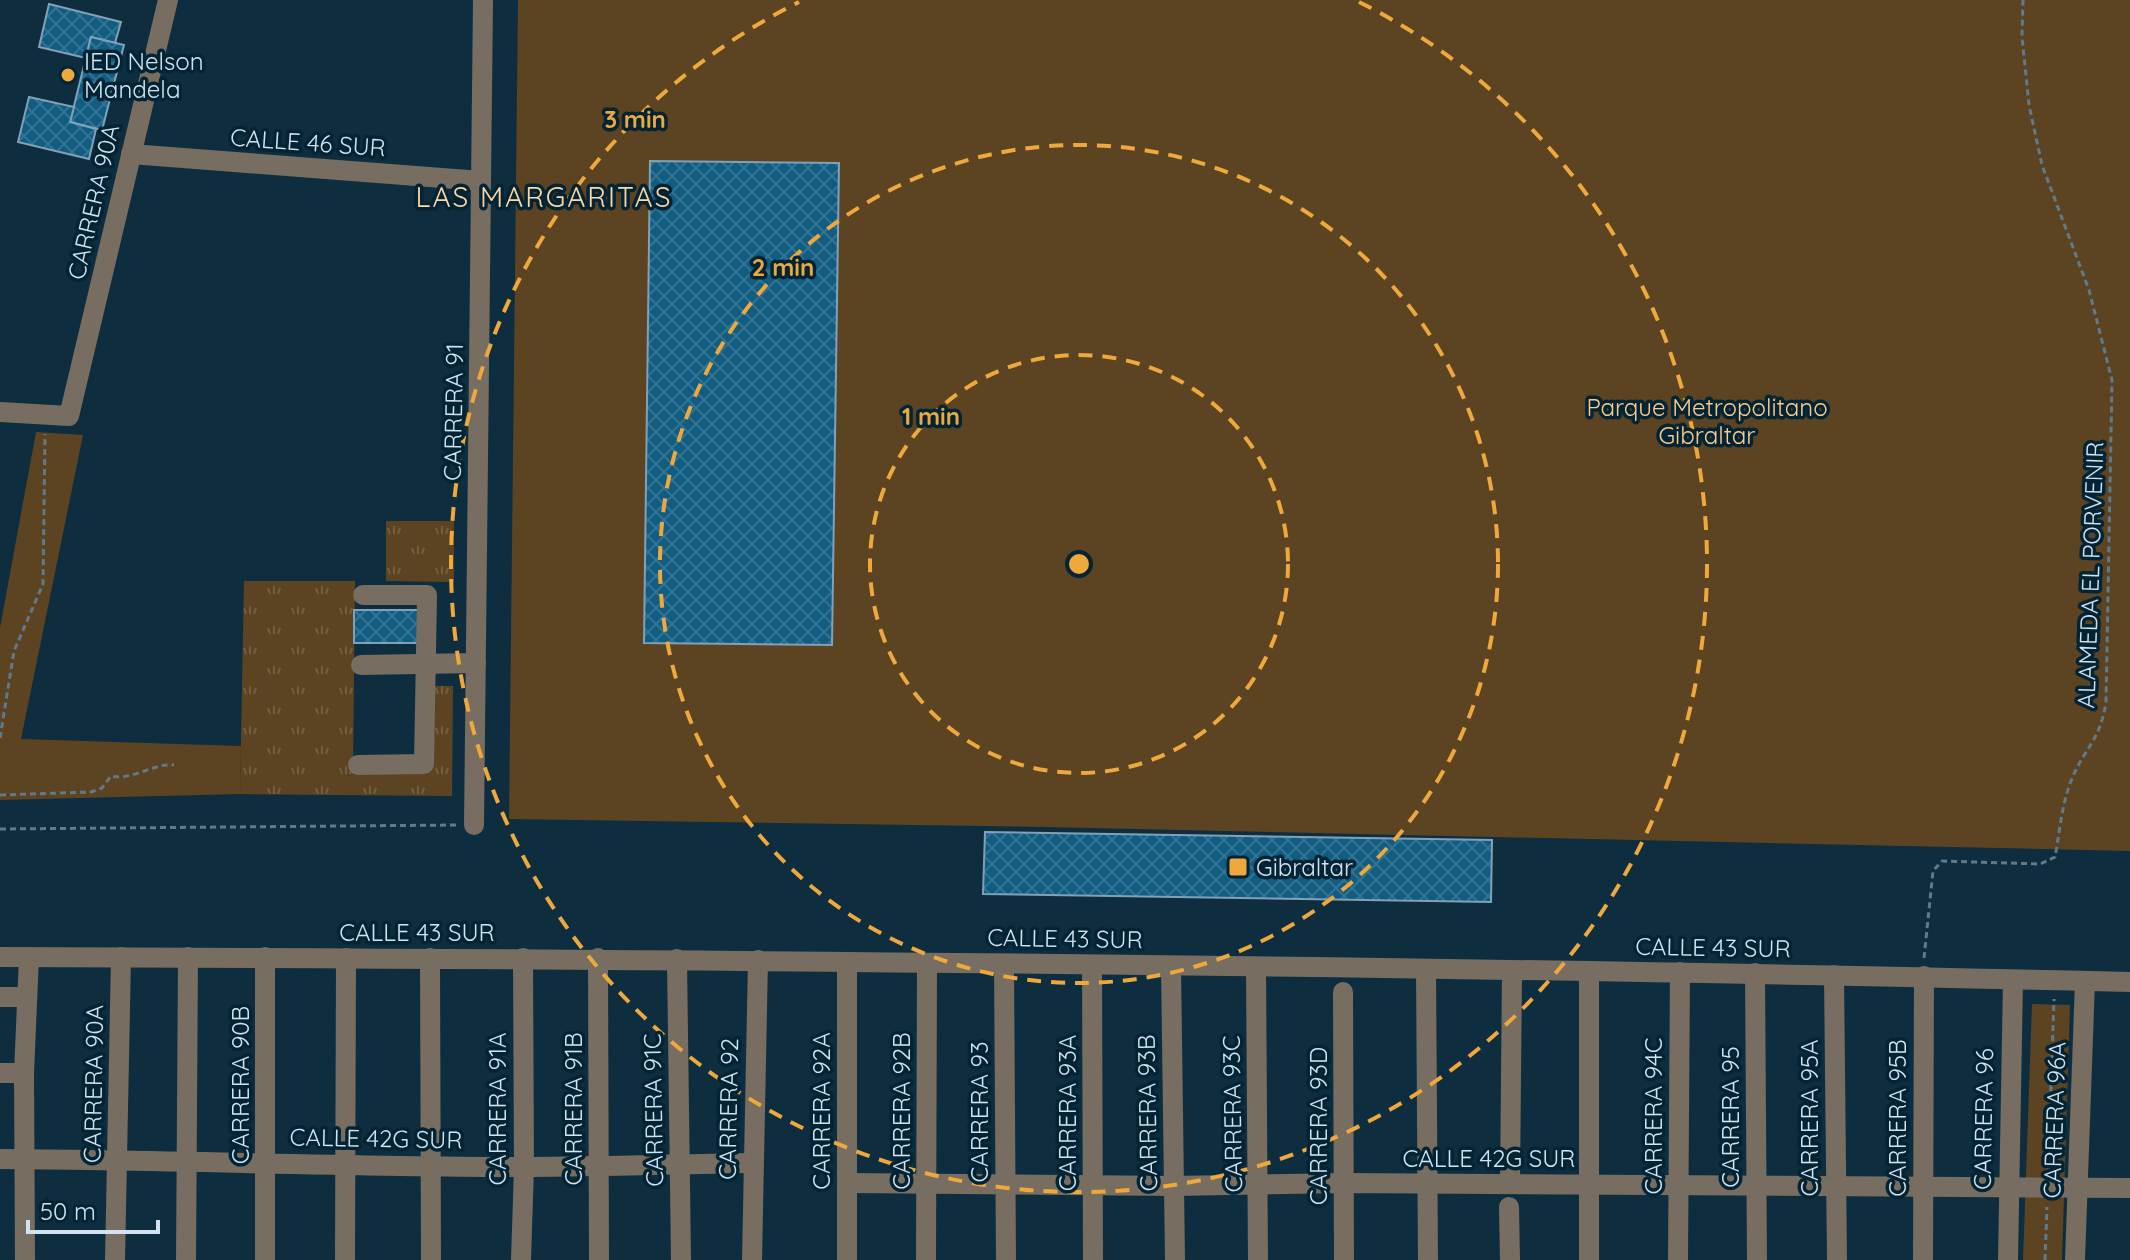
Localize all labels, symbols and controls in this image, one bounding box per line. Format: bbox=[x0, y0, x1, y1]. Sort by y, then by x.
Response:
place label: IED Nelson Mandela bbox=[84, 46, 204, 104]
marker: IED Nelson Mandela bbox=[59, 66, 77, 84]
text: 3 min bbox=[604, 104, 666, 134]
street label: CARRERA 90A bbox=[61, 122, 125, 282]
street label: CALLE 46 SUR bbox=[229, 122, 387, 162]
district label: LAS MARGARITAS bbox=[416, 179, 672, 214]
text: 2 min bbox=[752, 252, 814, 282]
street label: CARRERA 91 bbox=[437, 343, 469, 481]
park label: Parque Metropolitano Gibraltar bbox=[1586, 392, 1828, 450]
text: 1 min bbox=[902, 401, 960, 431]
street label: ALAMEDA EL PORVENIR bbox=[2070, 441, 2110, 709]
centre of rings bbox=[1065, 550, 1093, 578]
place label: Gibraltar bbox=[1256, 852, 1353, 882]
marker: Gibraltar bbox=[1227, 856, 1249, 878]
street label: CALLE 43 SUR bbox=[339, 917, 495, 947]
street label: CALLE 43 SUR bbox=[987, 922, 1143, 954]
street label: CALLE 43 SUR bbox=[1635, 931, 1791, 963]
street label: CARRERA 90A bbox=[77, 1005, 109, 1163]
street label: CARRERA 90B bbox=[225, 1006, 255, 1164]
street label: CARRERA 91A bbox=[482, 1032, 512, 1186]
street label: CARRERA 91B bbox=[558, 1032, 588, 1186]
street label: CARRERA 92A bbox=[806, 1032, 836, 1190]
street label: CARRERA 92B bbox=[886, 1032, 916, 1190]
street label: CARRERA 91C bbox=[637, 1033, 669, 1187]
street label: CARRERA 93B bbox=[1131, 1034, 1163, 1192]
street label: CARRERA 93A bbox=[1052, 1035, 1082, 1191]
street label: CARRERA 93C bbox=[1216, 1035, 1248, 1193]
street label: CARRERA 92 bbox=[712, 1038, 744, 1180]
street label: CARRERA 94C bbox=[1638, 1038, 1668, 1194]
street label: CARRERA 95A bbox=[1794, 1039, 1824, 1197]
street label: CARRERA 95B bbox=[1882, 1039, 1912, 1197]
street label: CARRERA 93 bbox=[964, 1041, 994, 1183]
street label: CARRERA 96A bbox=[2036, 1041, 2072, 1199]
street label: CARRERA 95 bbox=[1715, 1046, 1745, 1188]
street label: CARRERA 93D bbox=[1303, 1047, 1333, 1205]
street label: CARRERA 96 bbox=[1967, 1048, 1999, 1190]
street label: CALLE 42G SUR bbox=[289, 1121, 463, 1155]
street label: CALLE 42G SUR bbox=[1403, 1143, 1575, 1173]
scale bar bbox=[28, 1184, 158, 1234]
text: 50 m bbox=[40, 1196, 96, 1226]

